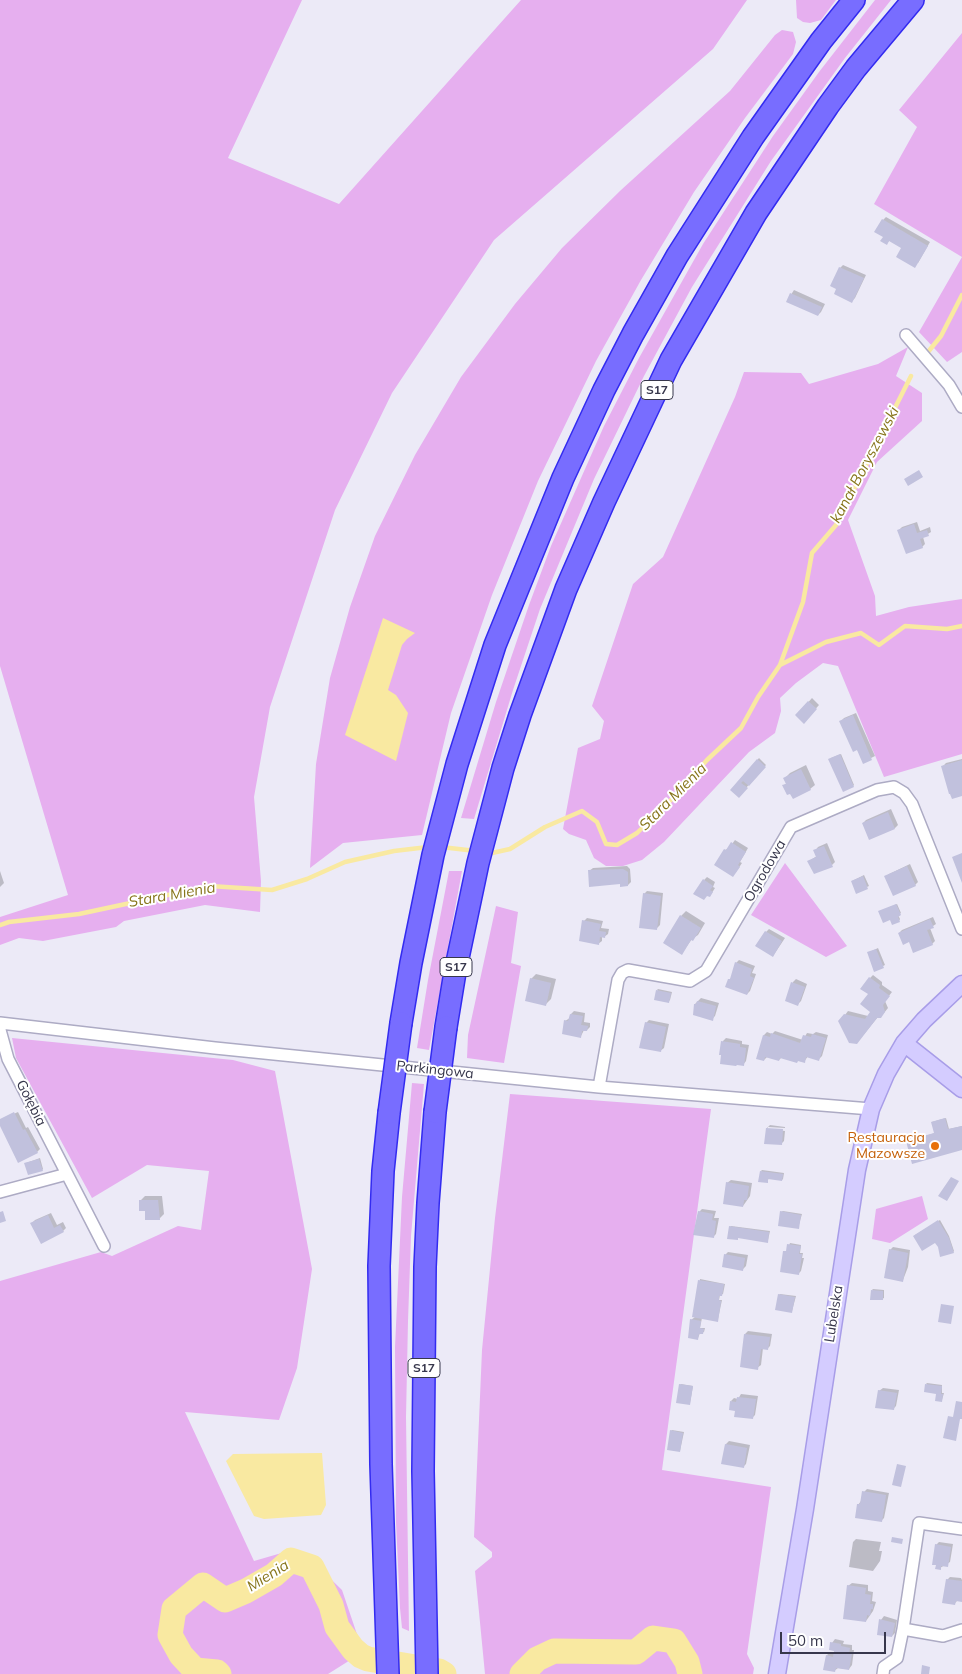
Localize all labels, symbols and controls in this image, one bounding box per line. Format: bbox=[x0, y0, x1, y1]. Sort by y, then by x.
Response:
road number: S17 bbox=[641, 380, 673, 400]
water label: kanał Boryszewski bbox=[827, 404, 903, 526]
water label: Stara Mienia bbox=[636, 760, 710, 834]
street label: Ogrodowa bbox=[740, 837, 790, 905]
water label: Stara Mienia bbox=[127, 879, 217, 911]
road number: S17 bbox=[440, 958, 472, 976]
street label: Parkingowa bbox=[395, 1058, 475, 1082]
street label: Gołębia bbox=[12, 1077, 50, 1129]
place label: Restauracja Mazowsze bbox=[848, 1130, 925, 1162]
marker: Restauracja Mazowsze bbox=[929, 1140, 941, 1152]
street label: Lubelska bbox=[821, 1284, 847, 1344]
road number: S17 bbox=[408, 1359, 440, 1378]
water label: Mienia bbox=[244, 1556, 292, 1596]
scale bar bbox=[782, 1622, 888, 1654]
text: 50 m bbox=[788, 1631, 823, 1650]

